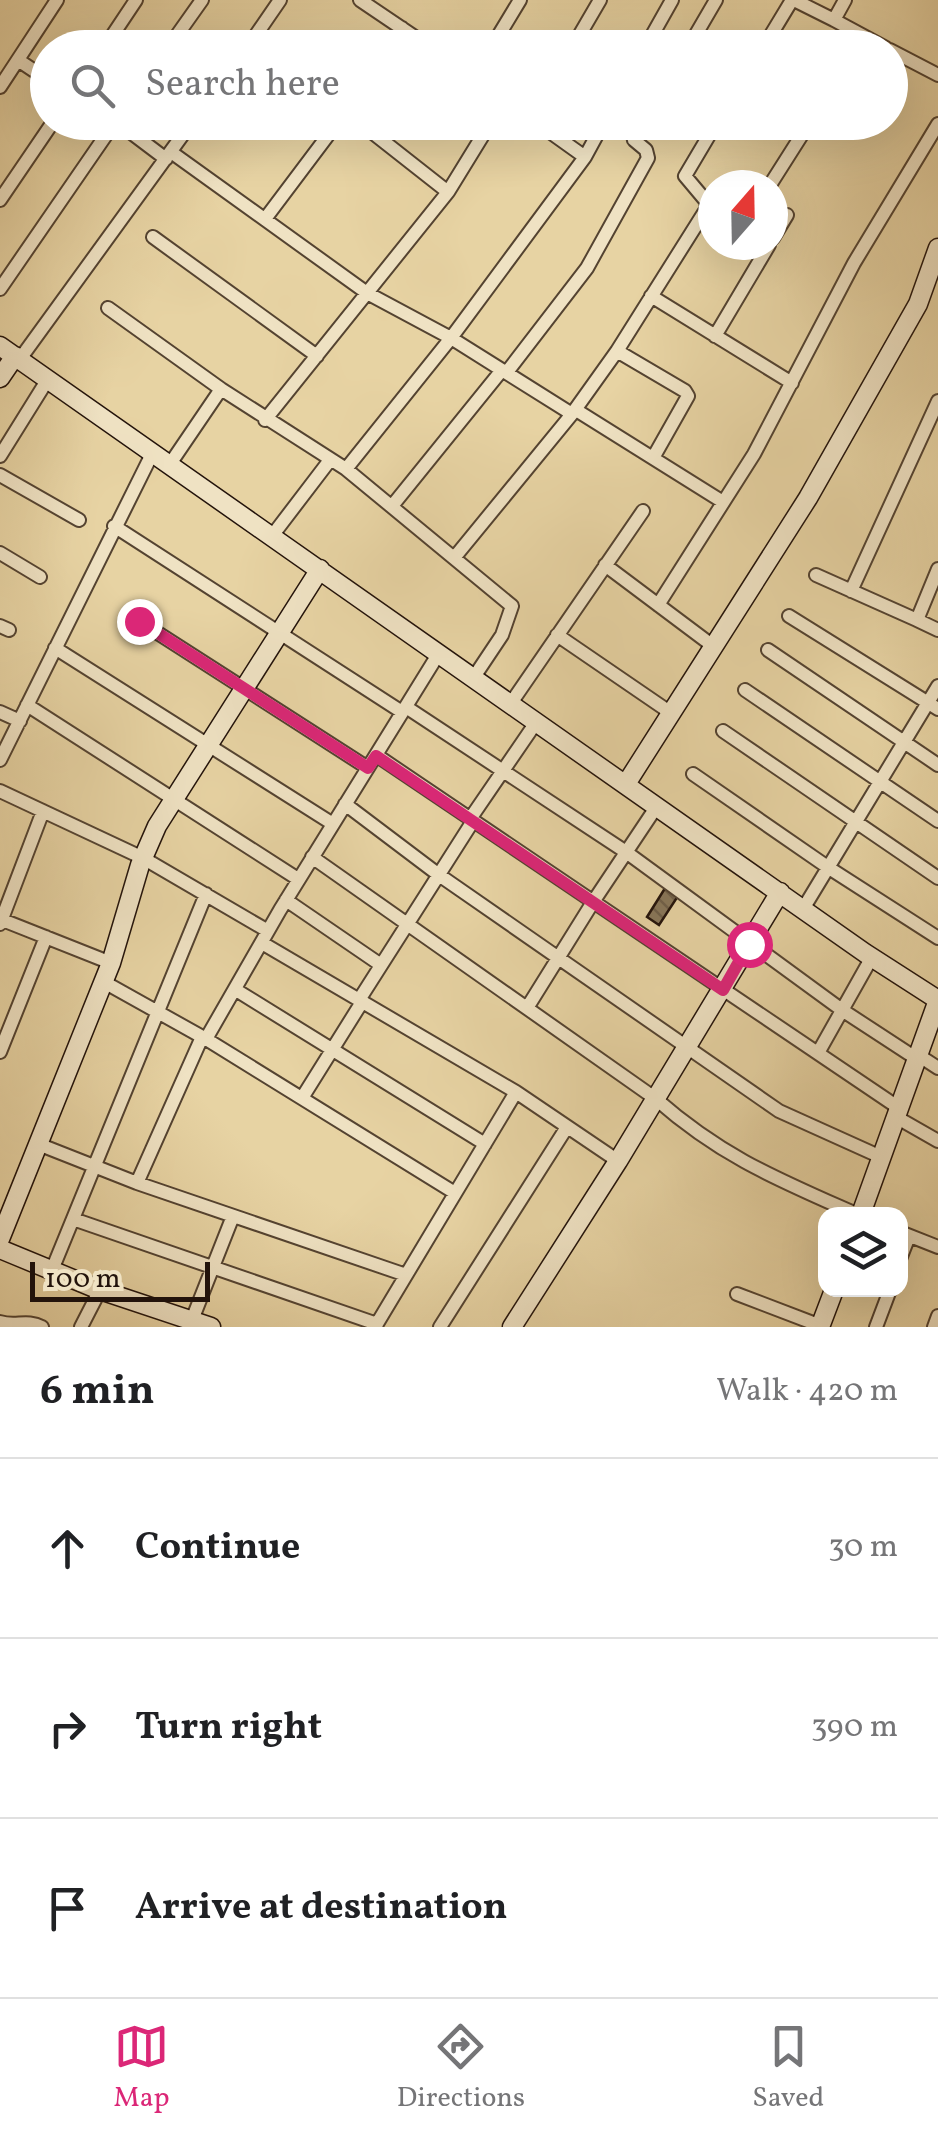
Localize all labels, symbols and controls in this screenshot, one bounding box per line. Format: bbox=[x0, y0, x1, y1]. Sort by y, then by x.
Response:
search box bbox=[30, 30, 908, 140]
icon: search bbox=[65, 58, 120, 113]
text: Search here bbox=[145, 59, 340, 112]
north arrow bbox=[698, 170, 788, 260]
route end bbox=[117, 599, 163, 645]
route start bbox=[727, 922, 773, 968]
map controls bbox=[818, 1207, 908, 1297]
button: layers bbox=[818, 1207, 908, 1297]
scale bar bbox=[30, 1257, 210, 1302]
text: 100 m bbox=[45, 1260, 120, 1299]
text: 6 min bbox=[40, 1363, 155, 1422]
text: Walk · 420 m bbox=[716, 1370, 898, 1414]
icon: ahead bbox=[40, 1521, 95, 1576]
text: Continue bbox=[135, 1522, 300, 1575]
text: 30 m bbox=[828, 1526, 898, 1570]
icon: right bbox=[40, 1701, 95, 1756]
text: Turn right bbox=[135, 1702, 322, 1755]
text: 390 m bbox=[811, 1706, 898, 1750]
icon: arrive bbox=[40, 1881, 95, 1936]
text: Arrive at destination bbox=[135, 1882, 508, 1935]
tab: Map bbox=[114, 2019, 170, 2118]
tab: Directions bbox=[397, 2019, 525, 2118]
tab: Saved bbox=[752, 2019, 824, 2118]

